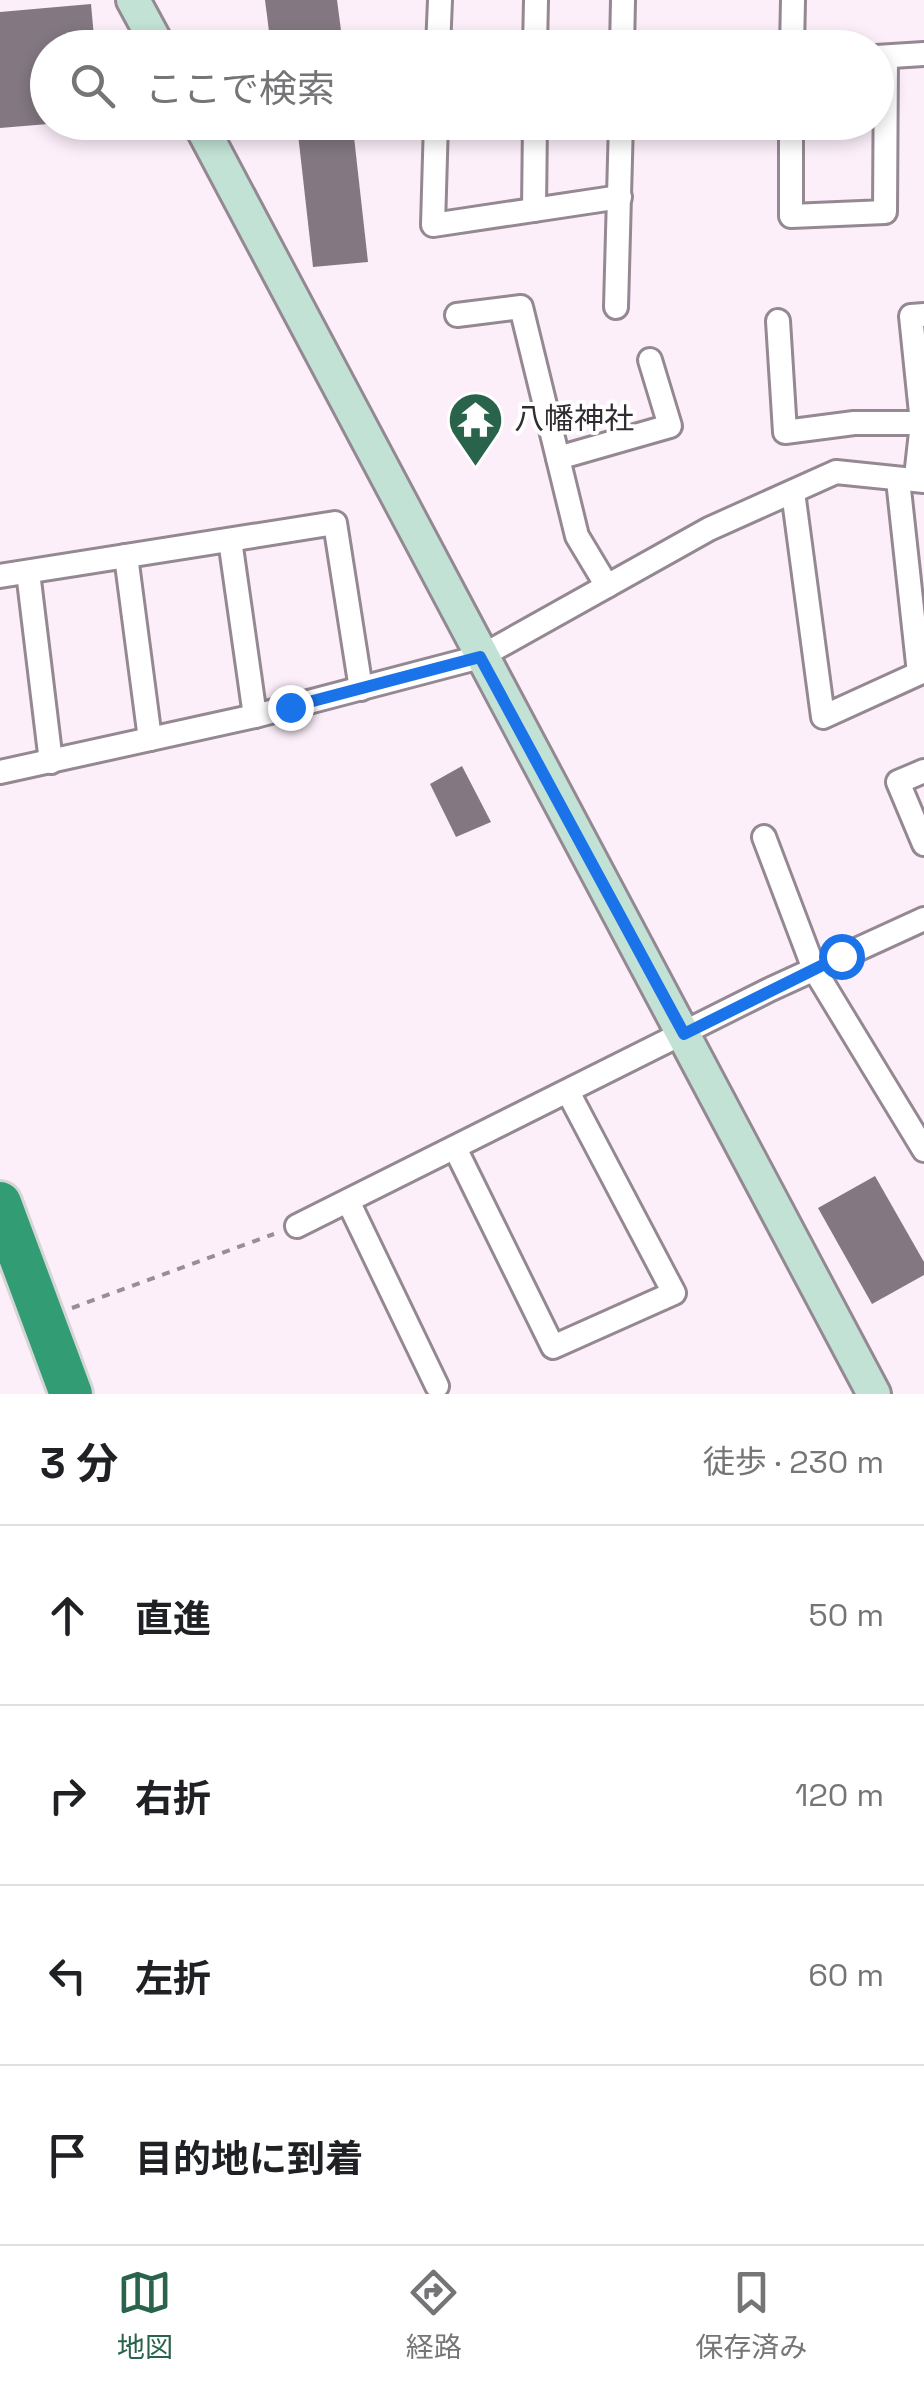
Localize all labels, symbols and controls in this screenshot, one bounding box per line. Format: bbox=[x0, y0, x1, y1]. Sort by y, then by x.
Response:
search box bbox=[30, 30, 894, 140]
icon: search bbox=[65, 58, 120, 113]
text: ここで検索 bbox=[145, 65, 335, 113]
temple icon: 八幡神社 bbox=[445, 389, 505, 468]
place label: 八幡神社 bbox=[514, 399, 634, 438]
route end bbox=[268, 685, 314, 731]
route start bbox=[819, 934, 865, 980]
text: 3 分 bbox=[40, 1437, 118, 1490]
text: 徒歩 · 230 m bbox=[703, 1442, 884, 1482]
icon: ahead bbox=[40, 1588, 95, 1643]
text: 直進 bbox=[135, 1595, 211, 1643]
text: 50 m bbox=[809, 1595, 884, 1635]
icon: right bbox=[40, 1768, 95, 1823]
text: 右折 bbox=[135, 1775, 211, 1823]
text: 120 m bbox=[795, 1775, 884, 1815]
icon: left bbox=[40, 1948, 95, 2003]
text: 左折 bbox=[135, 1955, 211, 2003]
text: 60 m bbox=[808, 1955, 884, 1995]
icon: arrive bbox=[40, 2128, 95, 2183]
text: 目的地に到着 bbox=[135, 2135, 363, 2183]
tab: 地図 bbox=[117, 2265, 173, 2365]
tab: 経路 bbox=[406, 2265, 462, 2365]
tab: 保存済み bbox=[695, 2265, 807, 2365]

